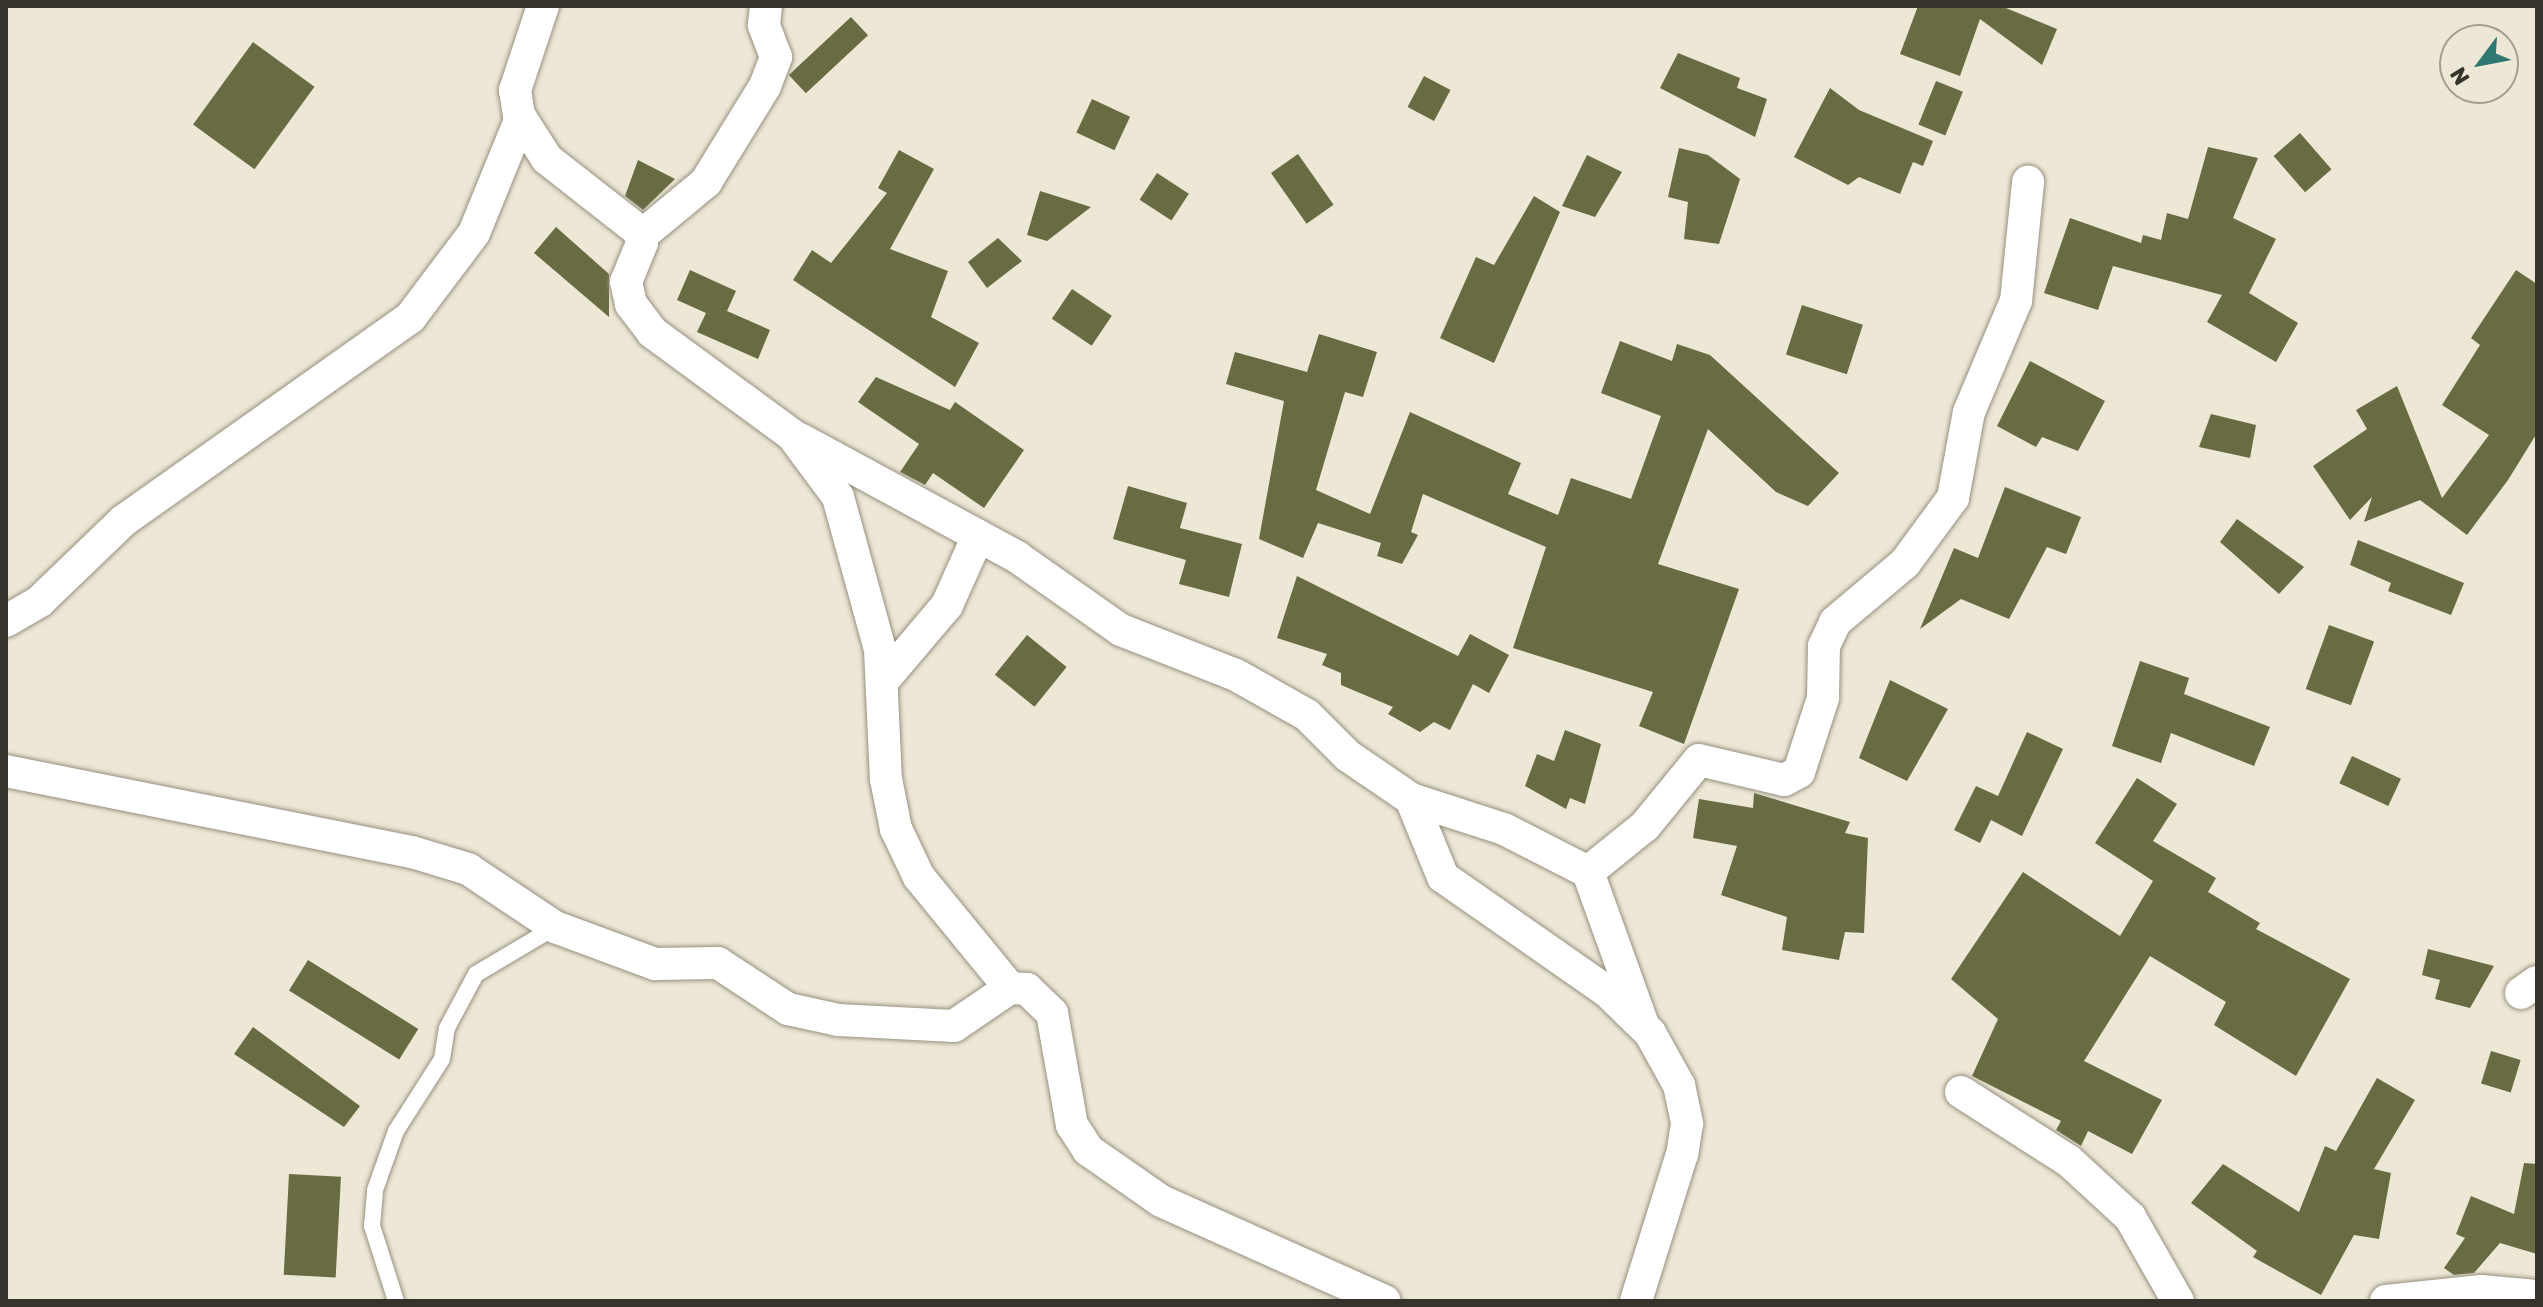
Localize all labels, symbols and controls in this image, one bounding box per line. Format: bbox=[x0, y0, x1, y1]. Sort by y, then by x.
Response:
north arrow bbox=[2439, 24, 2519, 104]
text: N bbox=[2444, 62, 2476, 90]

